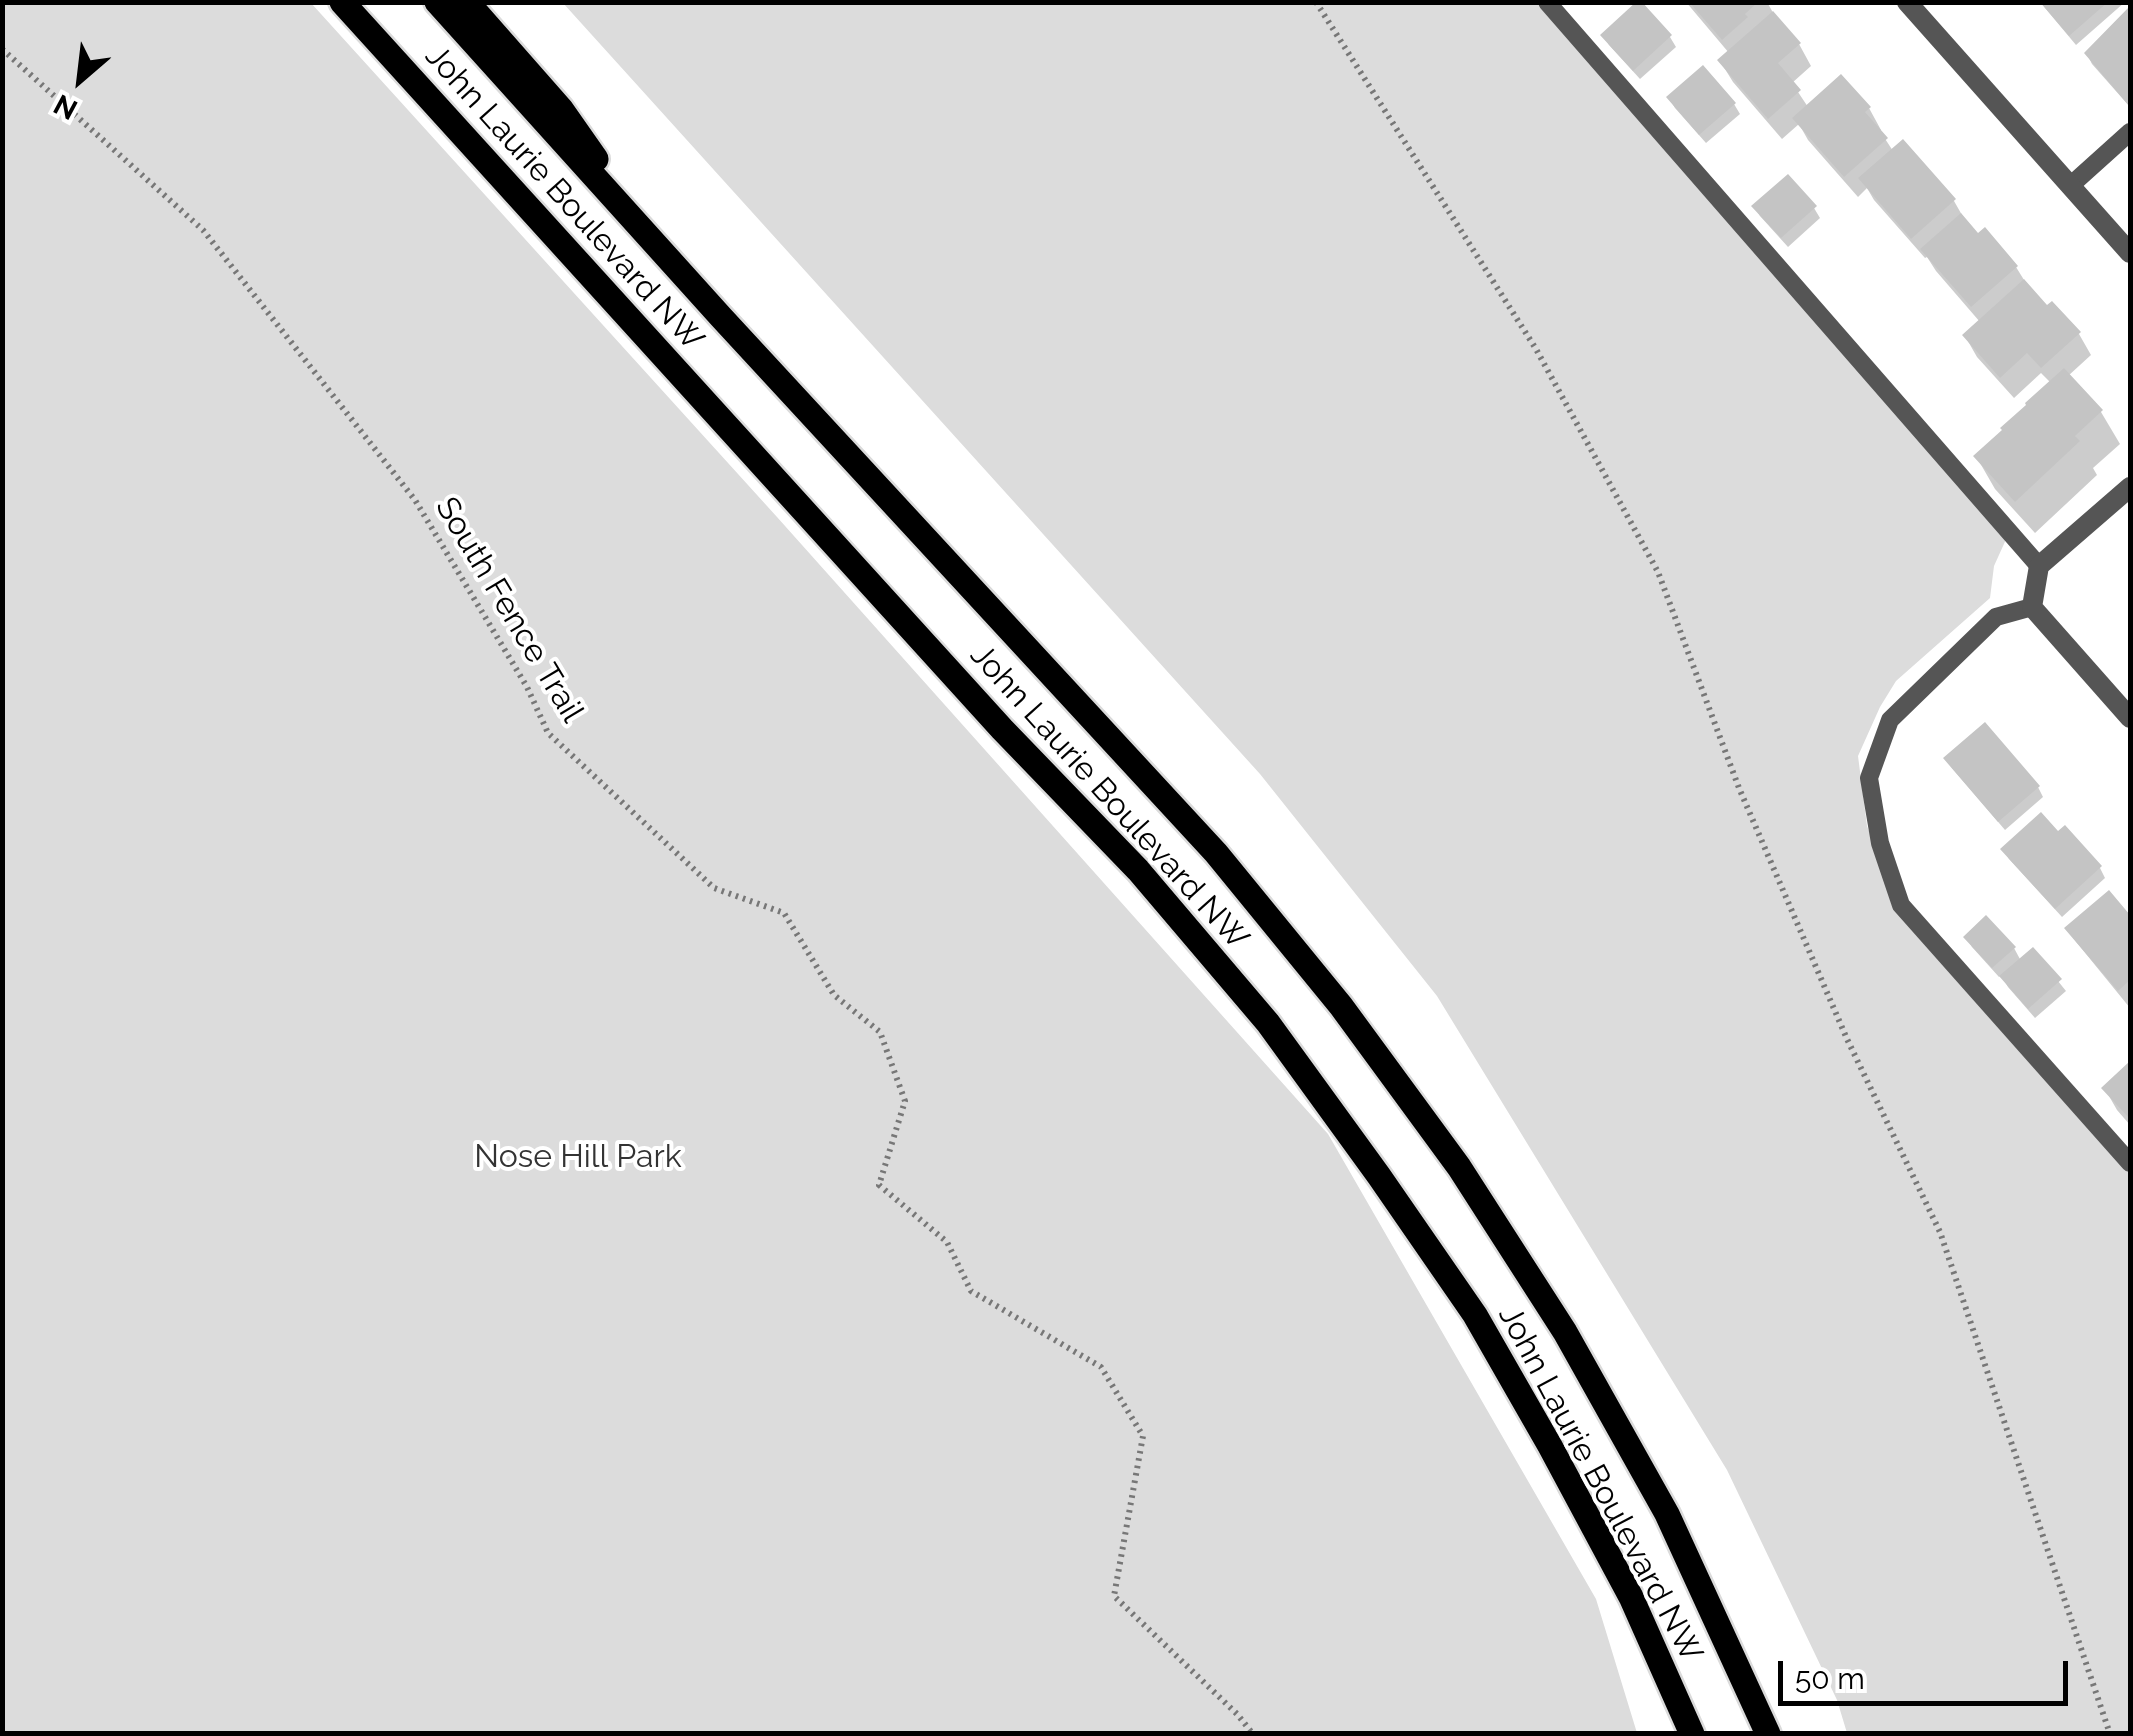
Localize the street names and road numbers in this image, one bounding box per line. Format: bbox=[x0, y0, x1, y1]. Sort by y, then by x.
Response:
street label: John Laurie Boulevard NW bbox=[417, 37, 711, 359]
street label: South Fence Trail bbox=[427, 491, 591, 729]
street label: John Laurie Boulevard NW bbox=[962, 636, 1256, 958]
street label: John Laurie Boulevard NW bbox=[1490, 1300, 1710, 1668]

